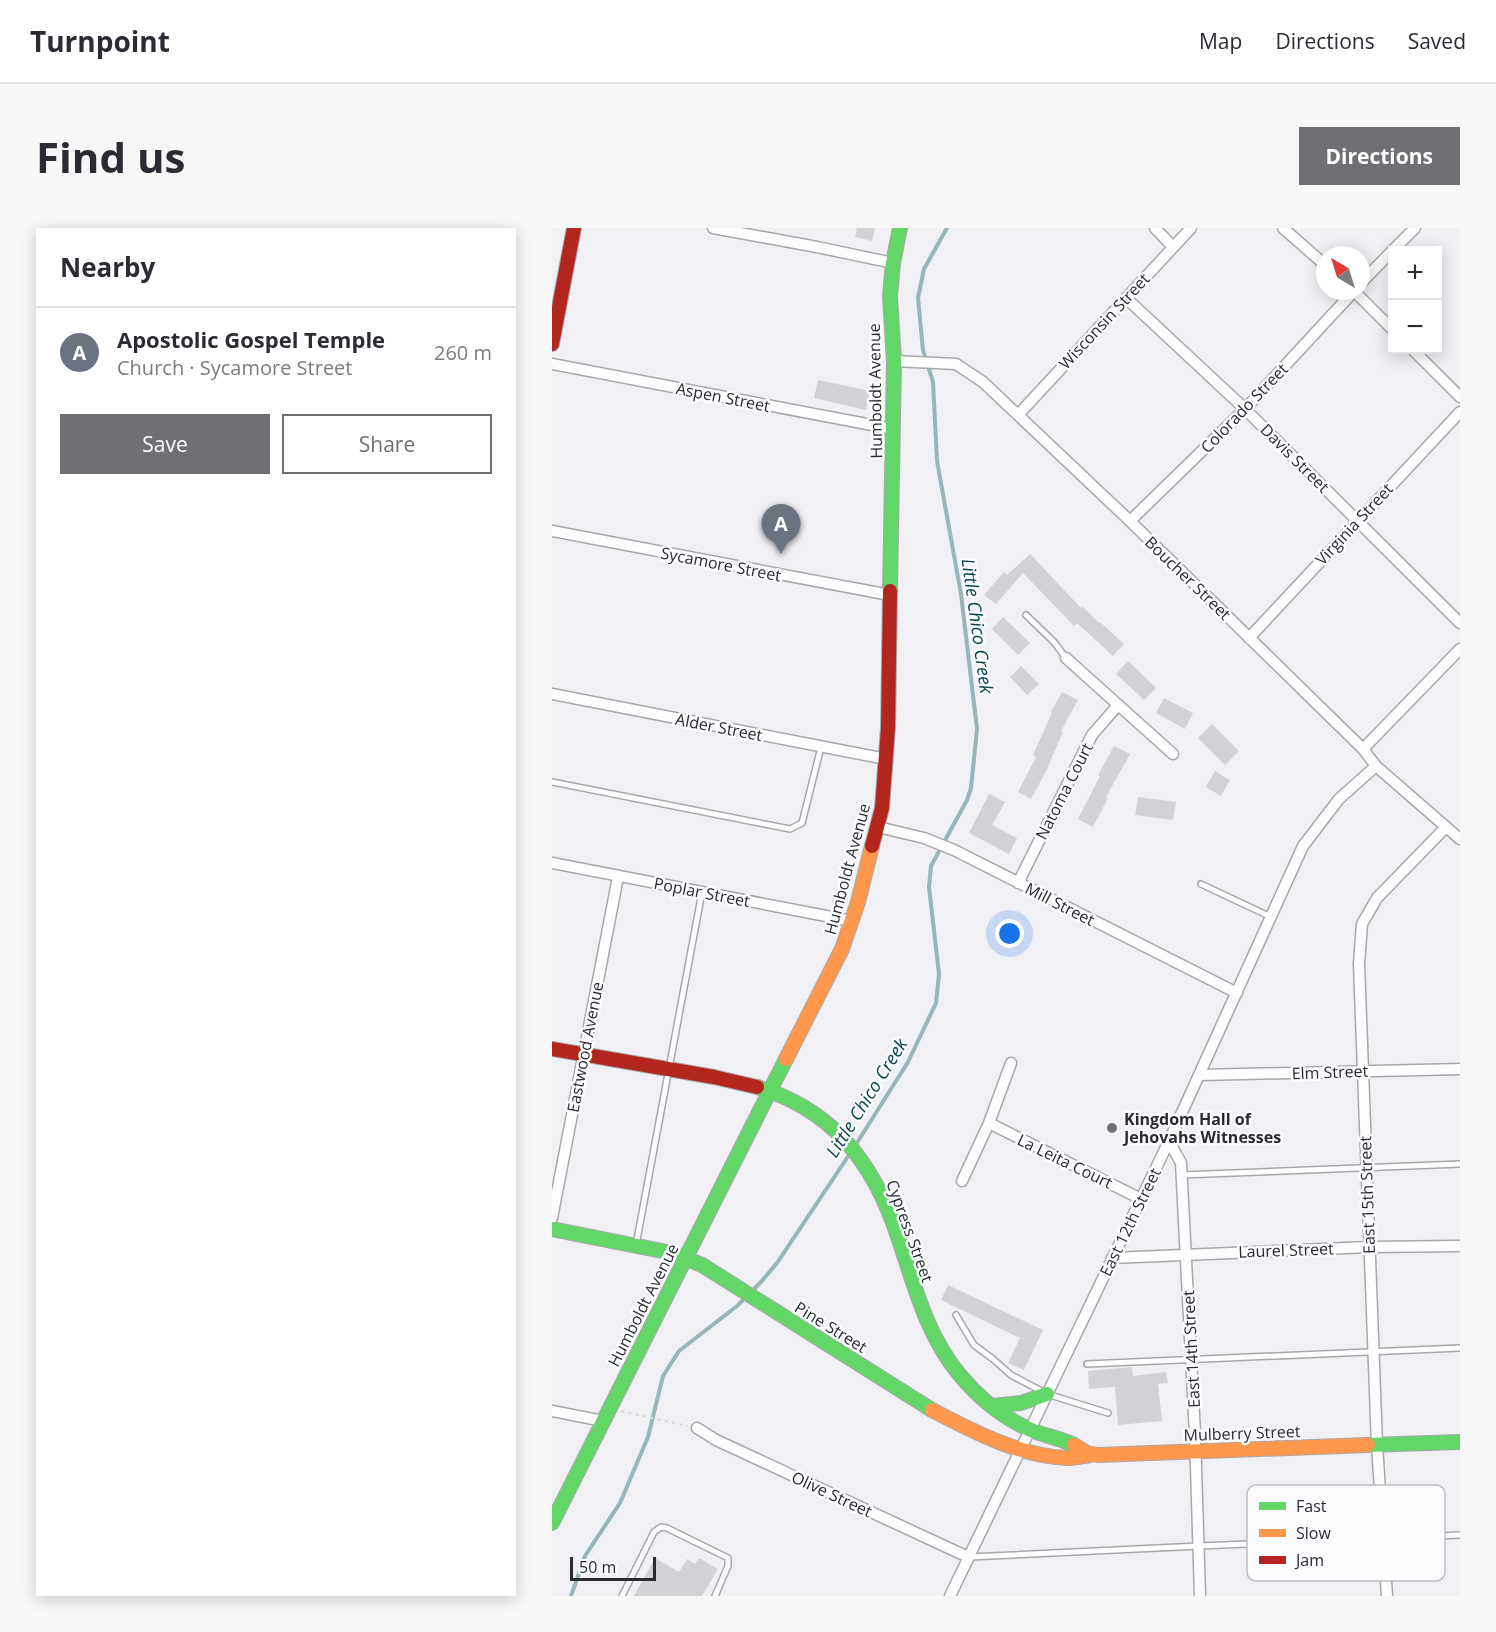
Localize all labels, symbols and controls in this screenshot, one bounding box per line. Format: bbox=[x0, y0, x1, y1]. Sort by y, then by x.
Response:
text: Turnpoint bbox=[30, 22, 170, 60]
text: Map bbox=[1199, 27, 1242, 55]
text: Directions bbox=[1275, 27, 1375, 55]
text: Saved bbox=[1408, 27, 1466, 55]
button: Directions bbox=[1299, 127, 1460, 185]
text: Find us bbox=[36, 128, 185, 185]
north arrow bbox=[1316, 246, 1370, 300]
map controls bbox=[1388, 246, 1442, 354]
button: + bbox=[1388, 246, 1442, 300]
text: Nearby bbox=[60, 249, 155, 285]
street label: Wisconsin Street bbox=[1054, 268, 1154, 374]
button: − bbox=[1388, 300, 1442, 354]
street label: Humboldt Avenue bbox=[863, 323, 887, 459]
text: Apostolic Gospel Temple bbox=[117, 324, 385, 354]
text: A bbox=[73, 339, 86, 366]
text: 260 m bbox=[434, 339, 492, 366]
text: Church · Sycamore Street bbox=[117, 354, 352, 381]
street label: Colorado Street bbox=[1195, 358, 1293, 458]
street label: Aspen Street bbox=[674, 377, 772, 417]
button: Save bbox=[60, 414, 270, 474]
button: Share bbox=[282, 414, 492, 474]
street label: Davis Street bbox=[1256, 419, 1334, 497]
street label: Virginia Street bbox=[1310, 478, 1398, 570]
pin: A bbox=[762, 504, 800, 554]
street label: Boucher Street bbox=[1140, 531, 1236, 625]
street label: Sycamore Street bbox=[659, 542, 783, 587]
water label: Little Chico Creek bbox=[957, 557, 1000, 696]
street label: Alder Street bbox=[674, 708, 765, 746]
street label: Natoma Court bbox=[1030, 739, 1098, 843]
street label: Humboldt Avenue bbox=[819, 801, 875, 937]
street label: Poplar Street bbox=[652, 872, 752, 912]
street label: Mill Street bbox=[1021, 877, 1099, 931]
your location bbox=[995, 919, 1024, 948]
street label: Eastwood Avenue bbox=[562, 980, 608, 1114]
water label: Little Chico Creek bbox=[820, 1032, 913, 1162]
street label: Elm Street bbox=[1291, 1060, 1369, 1084]
place label: Kingdom Hall of Jehovahs Witnesses bbox=[1122, 1108, 1281, 1148]
marker: Kingdom Hall of Jehovahs Witnesses bbox=[1105, 1121, 1119, 1135]
street label: La Leita Court bbox=[1014, 1128, 1117, 1194]
street label: East 15th Street bbox=[1354, 1135, 1380, 1254]
street label: East 12th Street bbox=[1094, 1164, 1166, 1280]
street label: Cypress Street bbox=[881, 1177, 939, 1286]
street label: Laurel Street bbox=[1238, 1237, 1334, 1263]
street label: Humboldt Avenue bbox=[603, 1240, 684, 1370]
street label: East 14th Street bbox=[1177, 1289, 1205, 1408]
street label: Pine Street bbox=[791, 1296, 872, 1358]
street label: Mulberry Street bbox=[1183, 1420, 1301, 1446]
street label: Olive Street bbox=[788, 1466, 876, 1522]
legend bbox=[1247, 1485, 1445, 1581]
text: Fast bbox=[1296, 1495, 1327, 1517]
text: Slow bbox=[1296, 1522, 1331, 1544]
text: Jam bbox=[1294, 1549, 1324, 1571]
scale bar bbox=[570, 1554, 656, 1582]
text: 50 m bbox=[579, 1556, 616, 1578]

